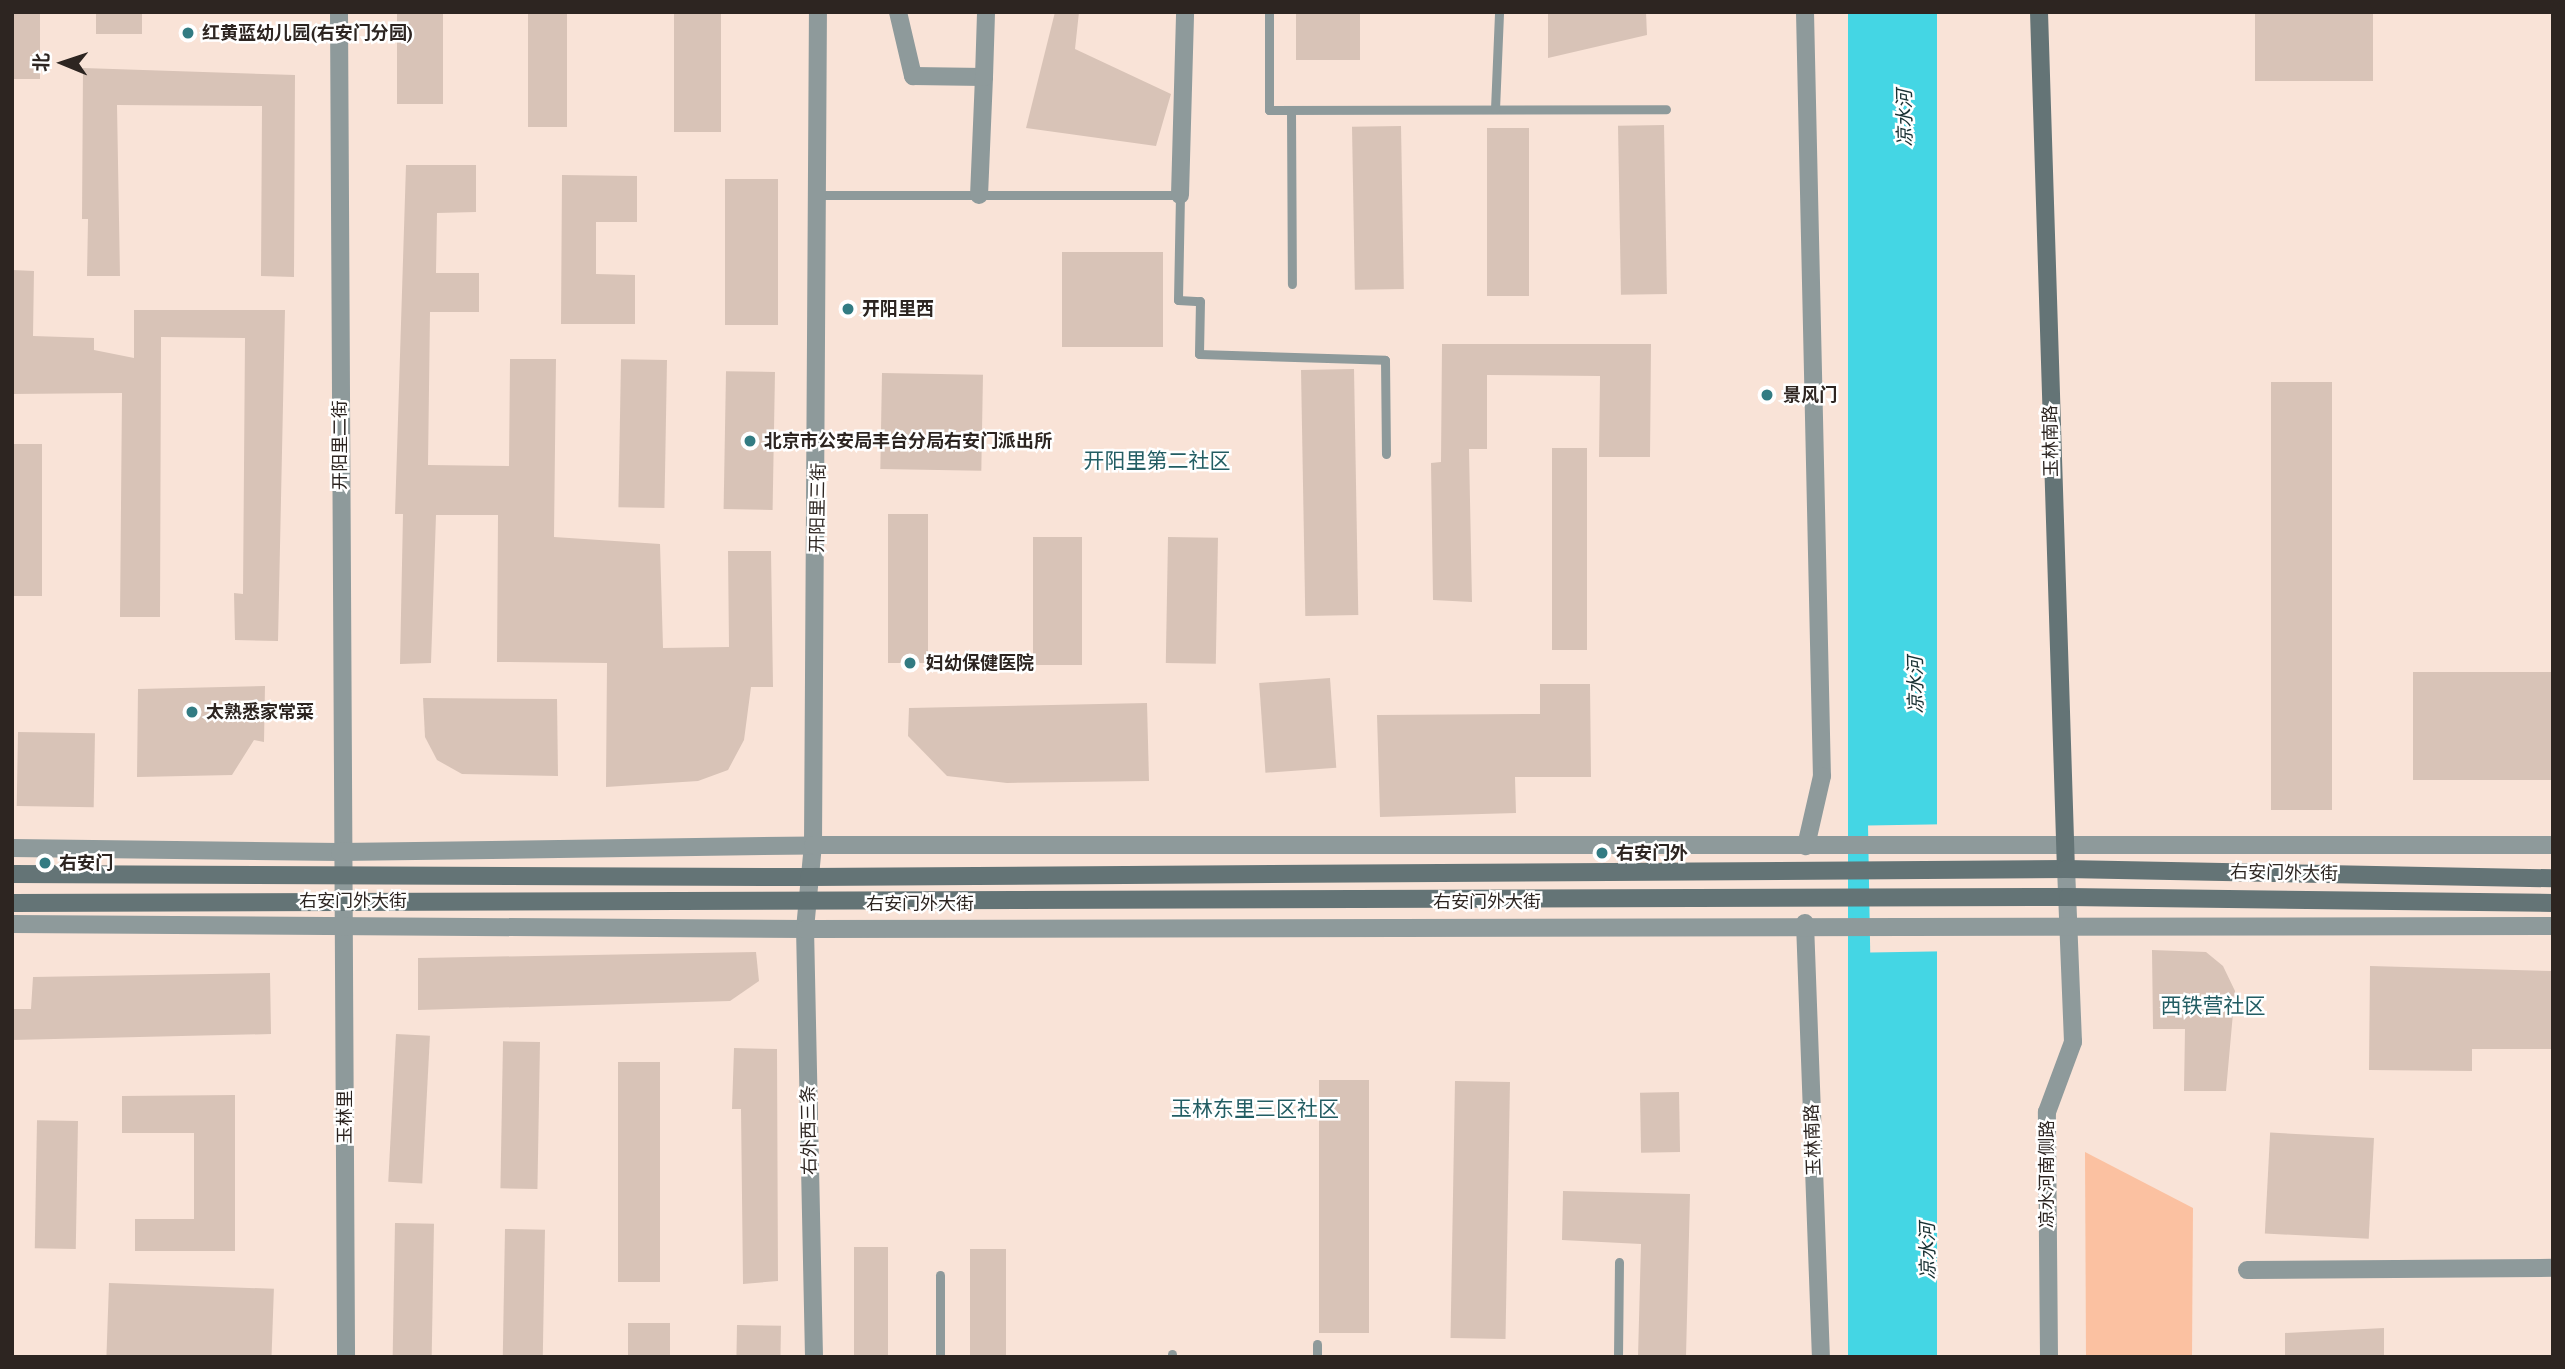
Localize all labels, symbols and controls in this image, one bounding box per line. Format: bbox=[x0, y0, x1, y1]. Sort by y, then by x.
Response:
place label: 红黄蓝幼儿园(右安门分园) bbox=[202, 22, 414, 44]
marker: 红黄蓝幼儿园(右安门分园) bbox=[180, 25, 196, 41]
north arrow bbox=[28, 28, 98, 98]
text: 北 bbox=[31, 52, 52, 72]
water label: 凉水河 bbox=[1893, 89, 1917, 147]
place label: 开阳里西 bbox=[862, 298, 934, 320]
marker: 开阳里西 bbox=[840, 301, 856, 317]
place label: 景风门 bbox=[1783, 384, 1837, 406]
marker: 景风门 bbox=[1757, 385, 1777, 405]
street label: 开阳里二街 bbox=[329, 400, 351, 490]
street label: 玉林南路 bbox=[2040, 405, 2062, 477]
place label: 北京市公安局丰台分局右安门派出所 bbox=[764, 430, 1052, 452]
marker: 北京市公安局丰台分局右安门派出所 bbox=[742, 433, 758, 449]
district label: 开阳里第二社区 bbox=[1084, 448, 1230, 474]
street label: 开阳里三街 bbox=[806, 463, 830, 553]
place label: 妇幼保健医院 bbox=[926, 652, 1034, 674]
marker: 妇幼保健医院 bbox=[900, 653, 920, 673]
water label: 凉水河 bbox=[1904, 656, 1928, 714]
place label: 太熟悉家常菜 bbox=[206, 701, 314, 723]
marker: 太熟悉家常菜 bbox=[184, 704, 200, 720]
place label: 右安门外 bbox=[1616, 842, 1688, 864]
marker: 右安门外 bbox=[1594, 845, 1610, 861]
place label: 右安门 bbox=[59, 852, 113, 874]
marker: 右安门 bbox=[37, 855, 53, 871]
street label: 右安门外大街 bbox=[2230, 861, 2338, 885]
street label: 右安门外大街 bbox=[299, 890, 407, 912]
street label: 右安门外大街 bbox=[1433, 891, 1541, 913]
street label: 右安门外大街 bbox=[866, 893, 974, 915]
district label: 西铁营社区 bbox=[2161, 993, 2265, 1019]
street label: 右外西三条 bbox=[797, 1085, 821, 1175]
street label: 玉林里 bbox=[334, 1090, 356, 1144]
district label: 玉林东里三区社区 bbox=[1171, 1096, 1339, 1122]
street label: 玉林南路 bbox=[1801, 1104, 1825, 1176]
street label: 凉水河南侧路 bbox=[2036, 1120, 2058, 1228]
water label: 凉水河 bbox=[1916, 1222, 1940, 1280]

